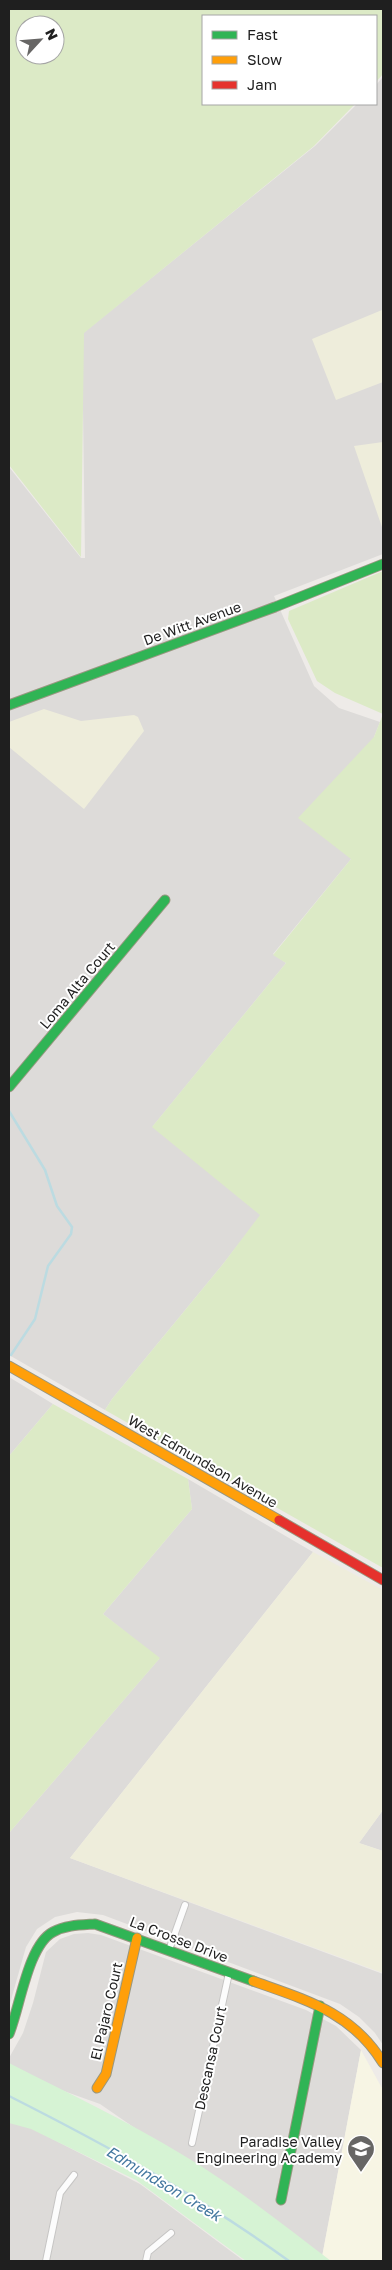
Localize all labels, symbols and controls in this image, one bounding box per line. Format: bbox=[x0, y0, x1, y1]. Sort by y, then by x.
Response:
north arrow bbox=[15, 15, 65, 65]
legend bbox=[202, 15, 377, 105]
text: Fast bbox=[247, 25, 278, 43]
text: N bbox=[42, 26, 62, 43]
text: Slow bbox=[247, 50, 282, 68]
text: Jam bbox=[247, 75, 277, 93]
street label: De Witt Avenue bbox=[141, 597, 243, 649]
street label: Loma Alta Court bbox=[36, 938, 118, 1032]
street label: West Edmundson Avenue bbox=[125, 1411, 281, 1511]
street label: La Crosse Drive bbox=[127, 1912, 231, 1966]
street label: El Pajaro Court bbox=[86, 1960, 126, 2062]
street label: Descansa Court bbox=[191, 2004, 229, 2112]
place label: Paradise Valley Engineering Academy bbox=[196, 2133, 342, 2166]
school or university icon: Paradise Valley Engineering Academy bbox=[346, 2134, 376, 2173]
water label: Edmundson Creek bbox=[103, 2142, 226, 2225]

